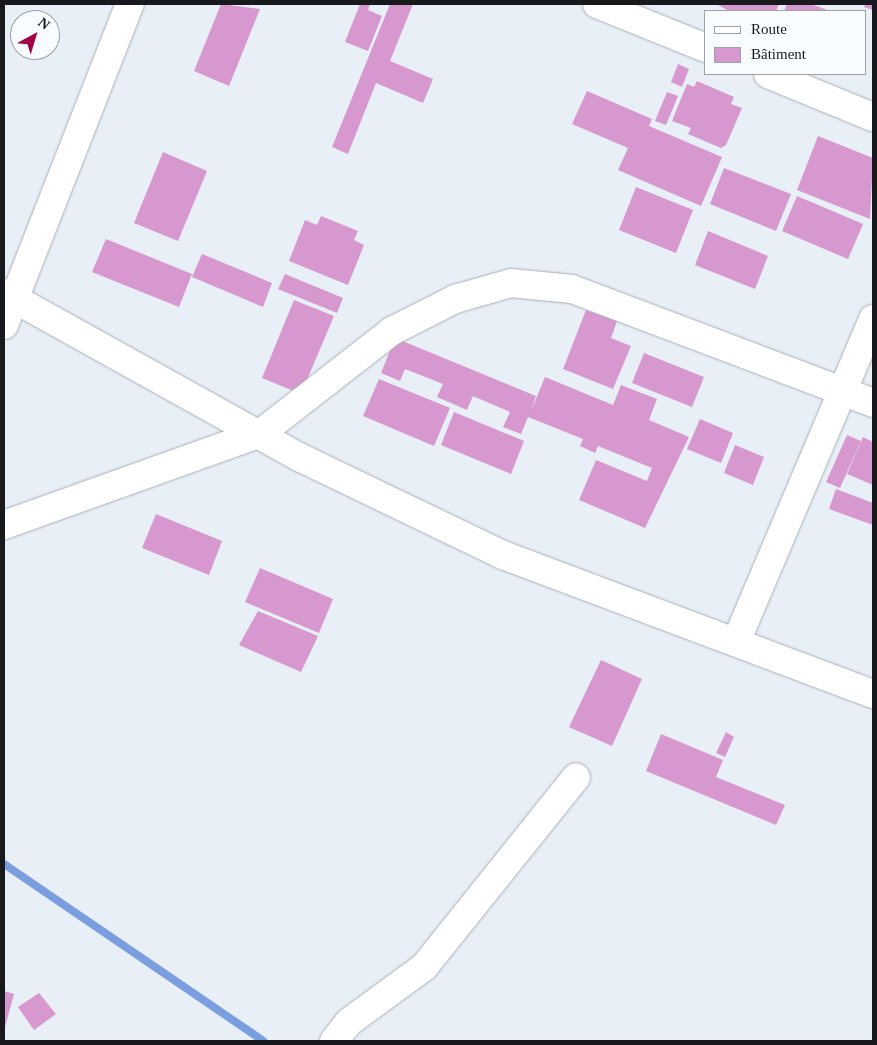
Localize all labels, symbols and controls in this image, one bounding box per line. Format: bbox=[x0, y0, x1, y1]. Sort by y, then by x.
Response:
north arrow bbox=[10, 10, 60, 60]
legend bbox=[704, 10, 867, 75]
text: N bbox=[35, 15, 53, 33]
text: Route bbox=[751, 21, 787, 37]
text: Bâtiment bbox=[751, 46, 806, 62]

